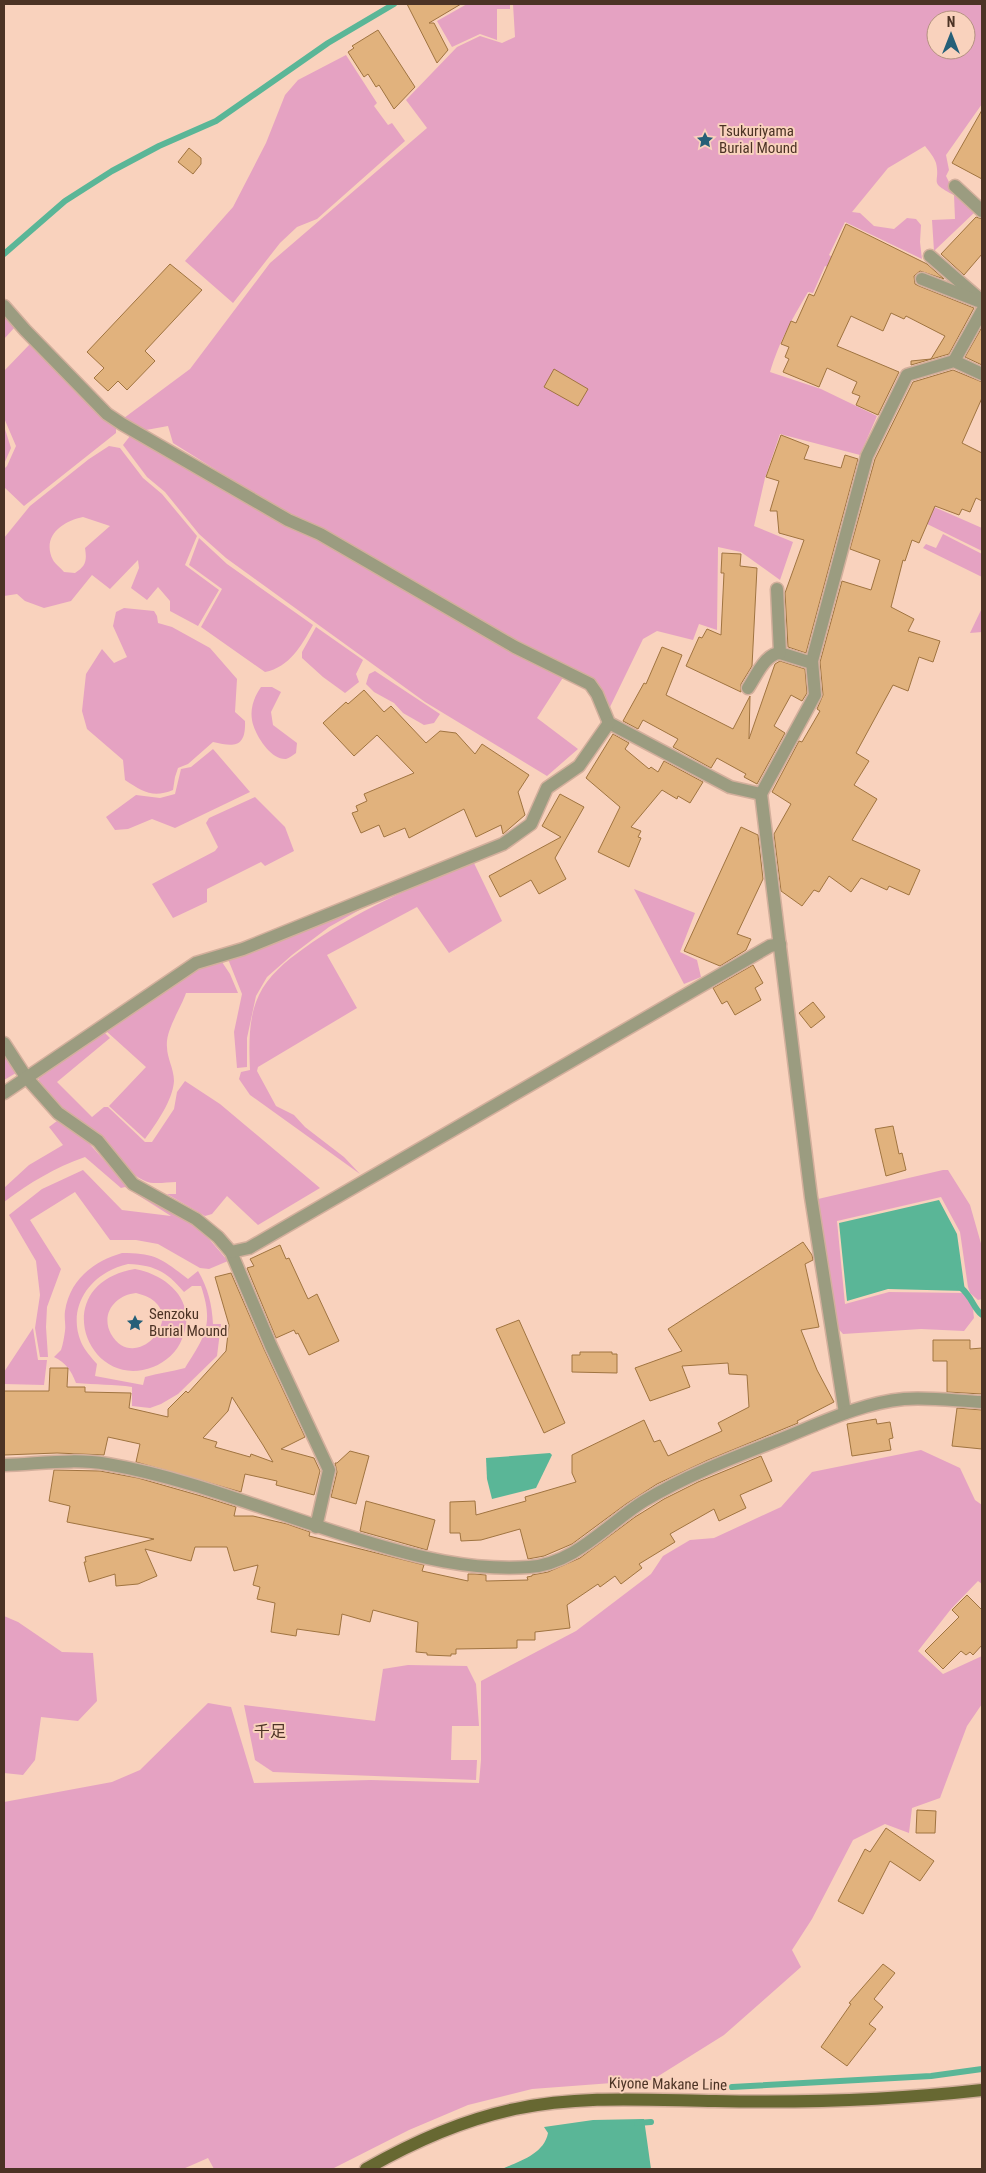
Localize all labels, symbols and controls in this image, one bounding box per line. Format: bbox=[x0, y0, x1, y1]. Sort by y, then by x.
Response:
north arrow bbox=[926, 10, 976, 60]
text: N bbox=[947, 14, 955, 30]
place label: Tsukuriyama Burial Mound bbox=[719, 122, 797, 157]
place icon: Tsukuriyama Burial Mound bbox=[695, 130, 715, 150]
place label: Senzoku Burial Mound bbox=[149, 1305, 227, 1340]
place icon: Senzoku Burial Mound bbox=[125, 1313, 145, 1333]
district label: 千足 bbox=[254, 1722, 286, 1741]
street label: Kiyone Makane Line bbox=[609, 2074, 727, 2094]

